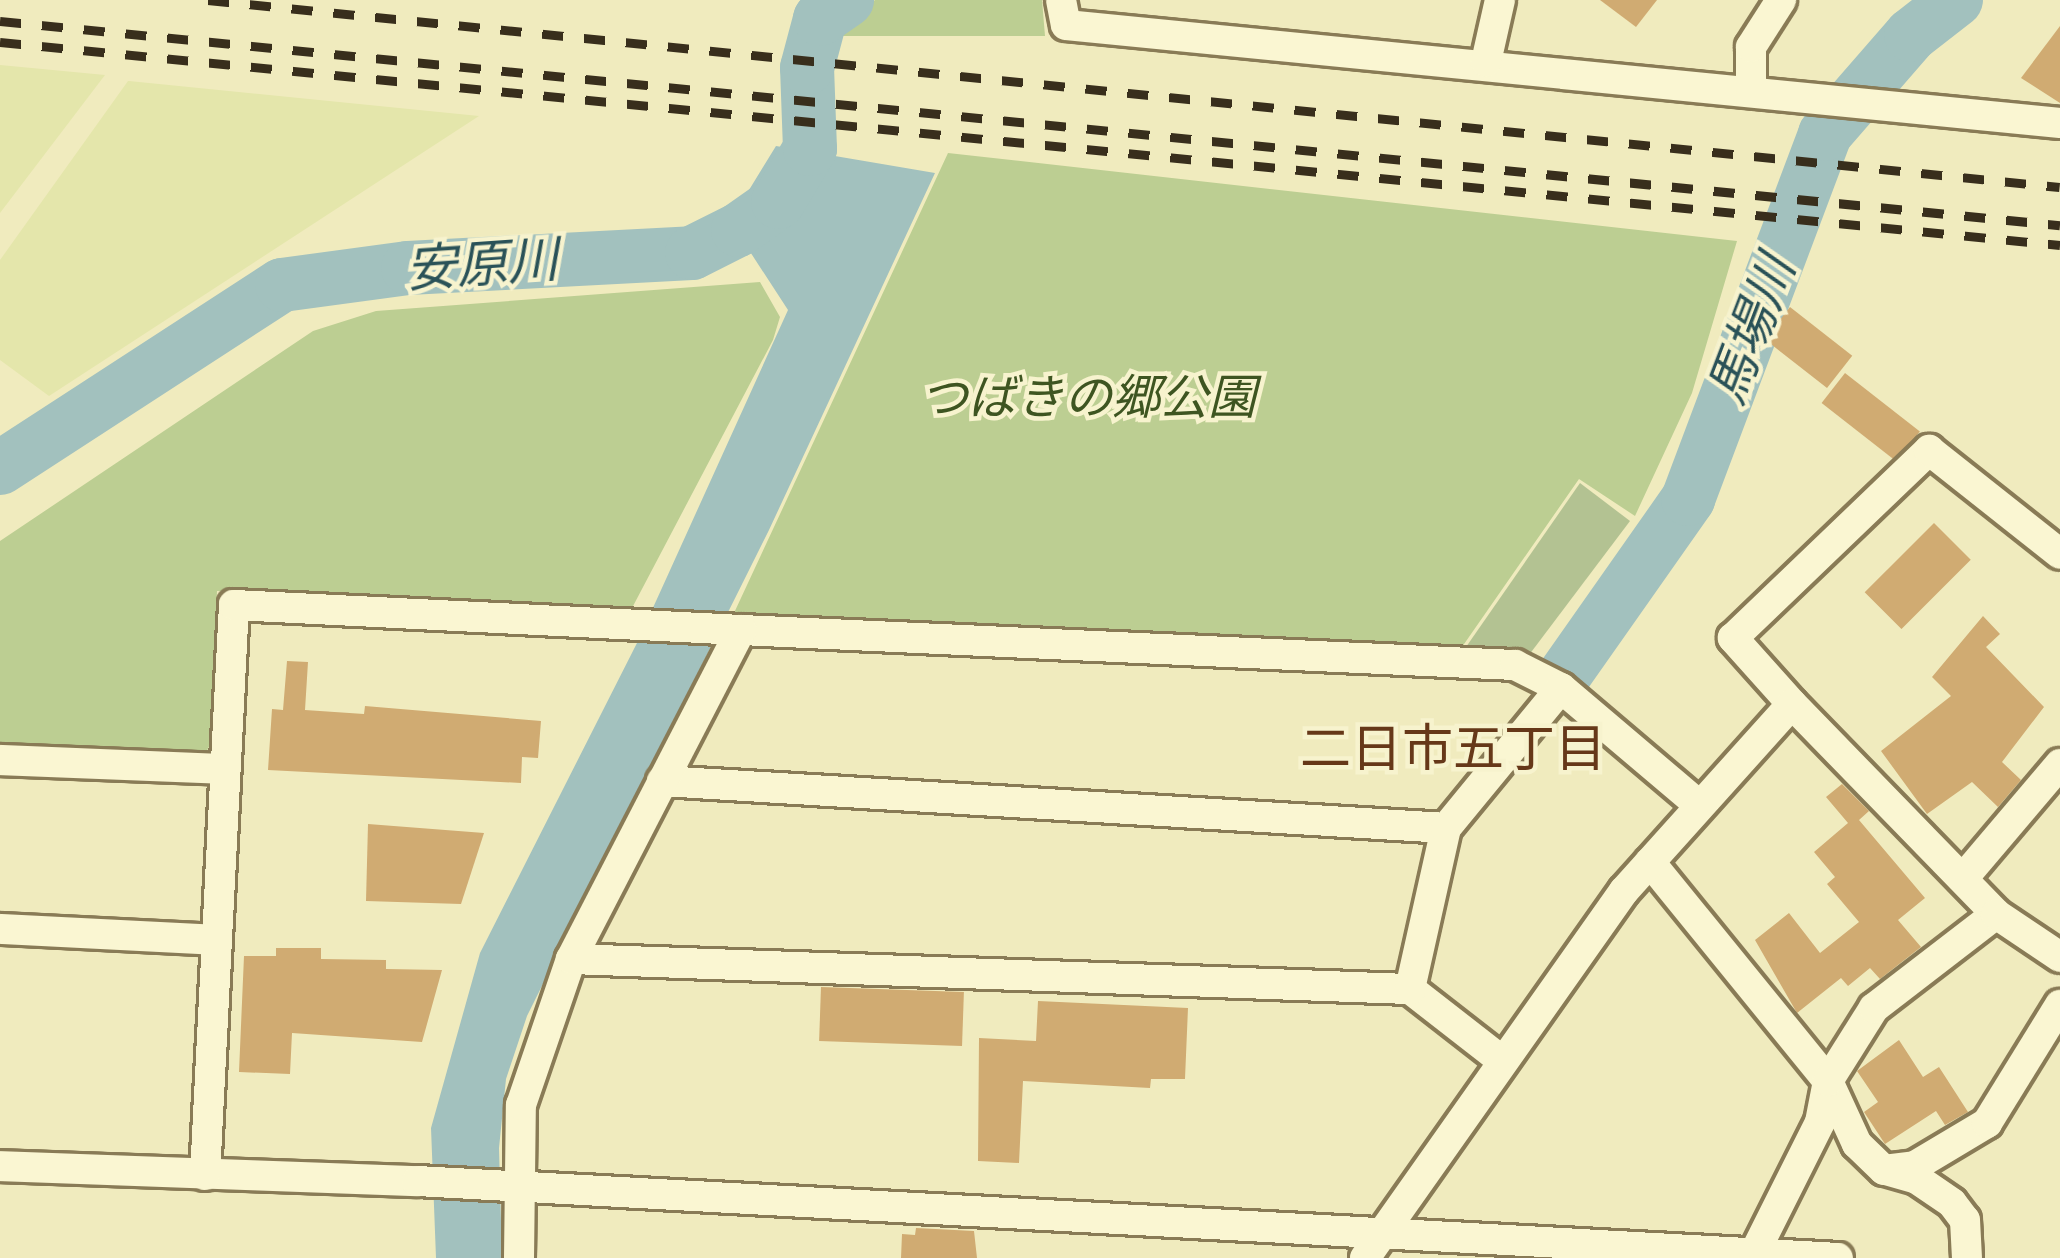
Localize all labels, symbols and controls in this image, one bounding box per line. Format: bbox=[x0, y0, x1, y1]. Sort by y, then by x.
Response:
water label: 安原川 bbox=[404, 229, 560, 301]
water label: 馬場川 bbox=[1696, 248, 1808, 412]
park label: つばきの郷公園 bbox=[920, 369, 1256, 427]
district label: 二日市五丁目 bbox=[1300, 718, 1606, 780]

